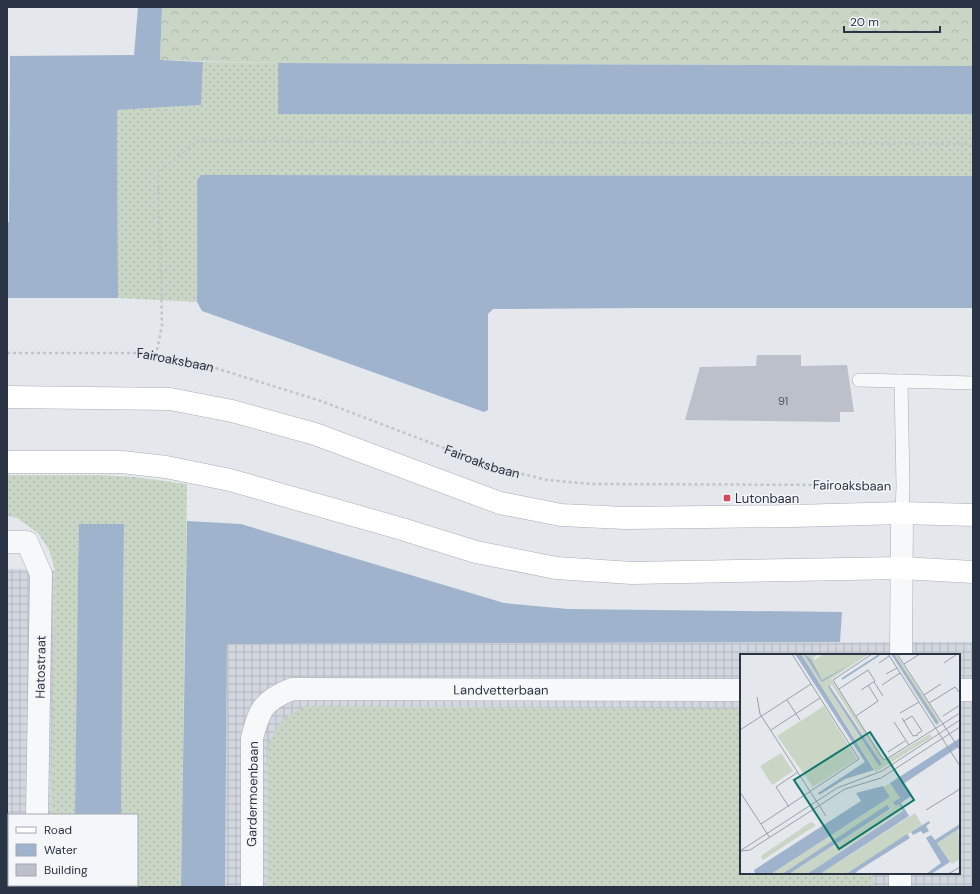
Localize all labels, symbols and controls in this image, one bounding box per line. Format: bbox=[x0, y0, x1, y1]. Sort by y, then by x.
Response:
scale bar bbox=[844, 8, 940, 34]
text: 20 m bbox=[850, 14, 879, 30]
street label: Fairoaksbaan bbox=[137, 345, 216, 376]
house number: 91 bbox=[778, 394, 788, 408]
street label: Fairoaksbaan bbox=[442, 441, 522, 482]
street label: Fairoaksbaan bbox=[813, 476, 891, 495]
place label: Lutonbaan bbox=[735, 490, 799, 507]
marker: Lutonbaan bbox=[722, 493, 732, 503]
street label: Hatostraat bbox=[31, 635, 50, 699]
inset map bbox=[740, 654, 960, 874]
street label: Landvetterbaan bbox=[453, 681, 549, 699]
street label: Gardermoenbaan bbox=[243, 741, 262, 847]
legend bbox=[8, 814, 138, 886]
text: Road bbox=[44, 822, 72, 838]
text: Water bbox=[44, 842, 78, 858]
text: Building bbox=[44, 862, 88, 878]

